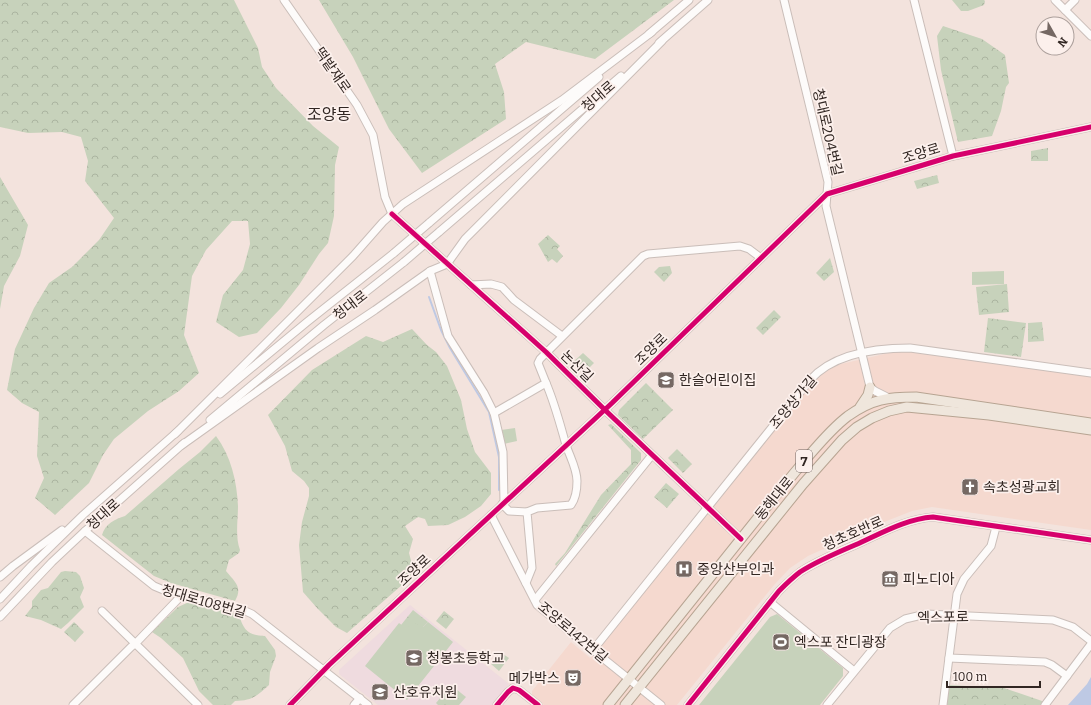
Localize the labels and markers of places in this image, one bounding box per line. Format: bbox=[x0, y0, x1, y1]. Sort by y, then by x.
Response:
school or university icon: 한슬어린이집 bbox=[656, 370, 676, 390]
place label: 한슬어린이집 bbox=[679, 372, 756, 389]
church icon: 속초성광교회 bbox=[960, 477, 980, 497]
place label: 속초성광교회 bbox=[983, 479, 1060, 496]
hospital icon: 중앙산부인과 bbox=[674, 559, 694, 579]
place label: 중앙산부인과 bbox=[697, 561, 774, 578]
museum icon: 피노디아 bbox=[880, 569, 900, 589]
place label: 피노디아 bbox=[903, 571, 955, 588]
sports icon: 엑스포 잔디광장 bbox=[771, 632, 791, 652]
place label: 엑스포 잔디광장 bbox=[794, 634, 887, 651]
school or university icon: 청봉초등학교 bbox=[404, 648, 424, 668]
place label: 청봉초등학교 bbox=[427, 650, 504, 667]
theatre icon: 메가박스 bbox=[563, 668, 583, 688]
place label: 메가박스 bbox=[508, 670, 560, 687]
school or university icon: 산호유치원 bbox=[370, 682, 390, 702]
place label: 산호유치원 bbox=[393, 684, 457, 701]

